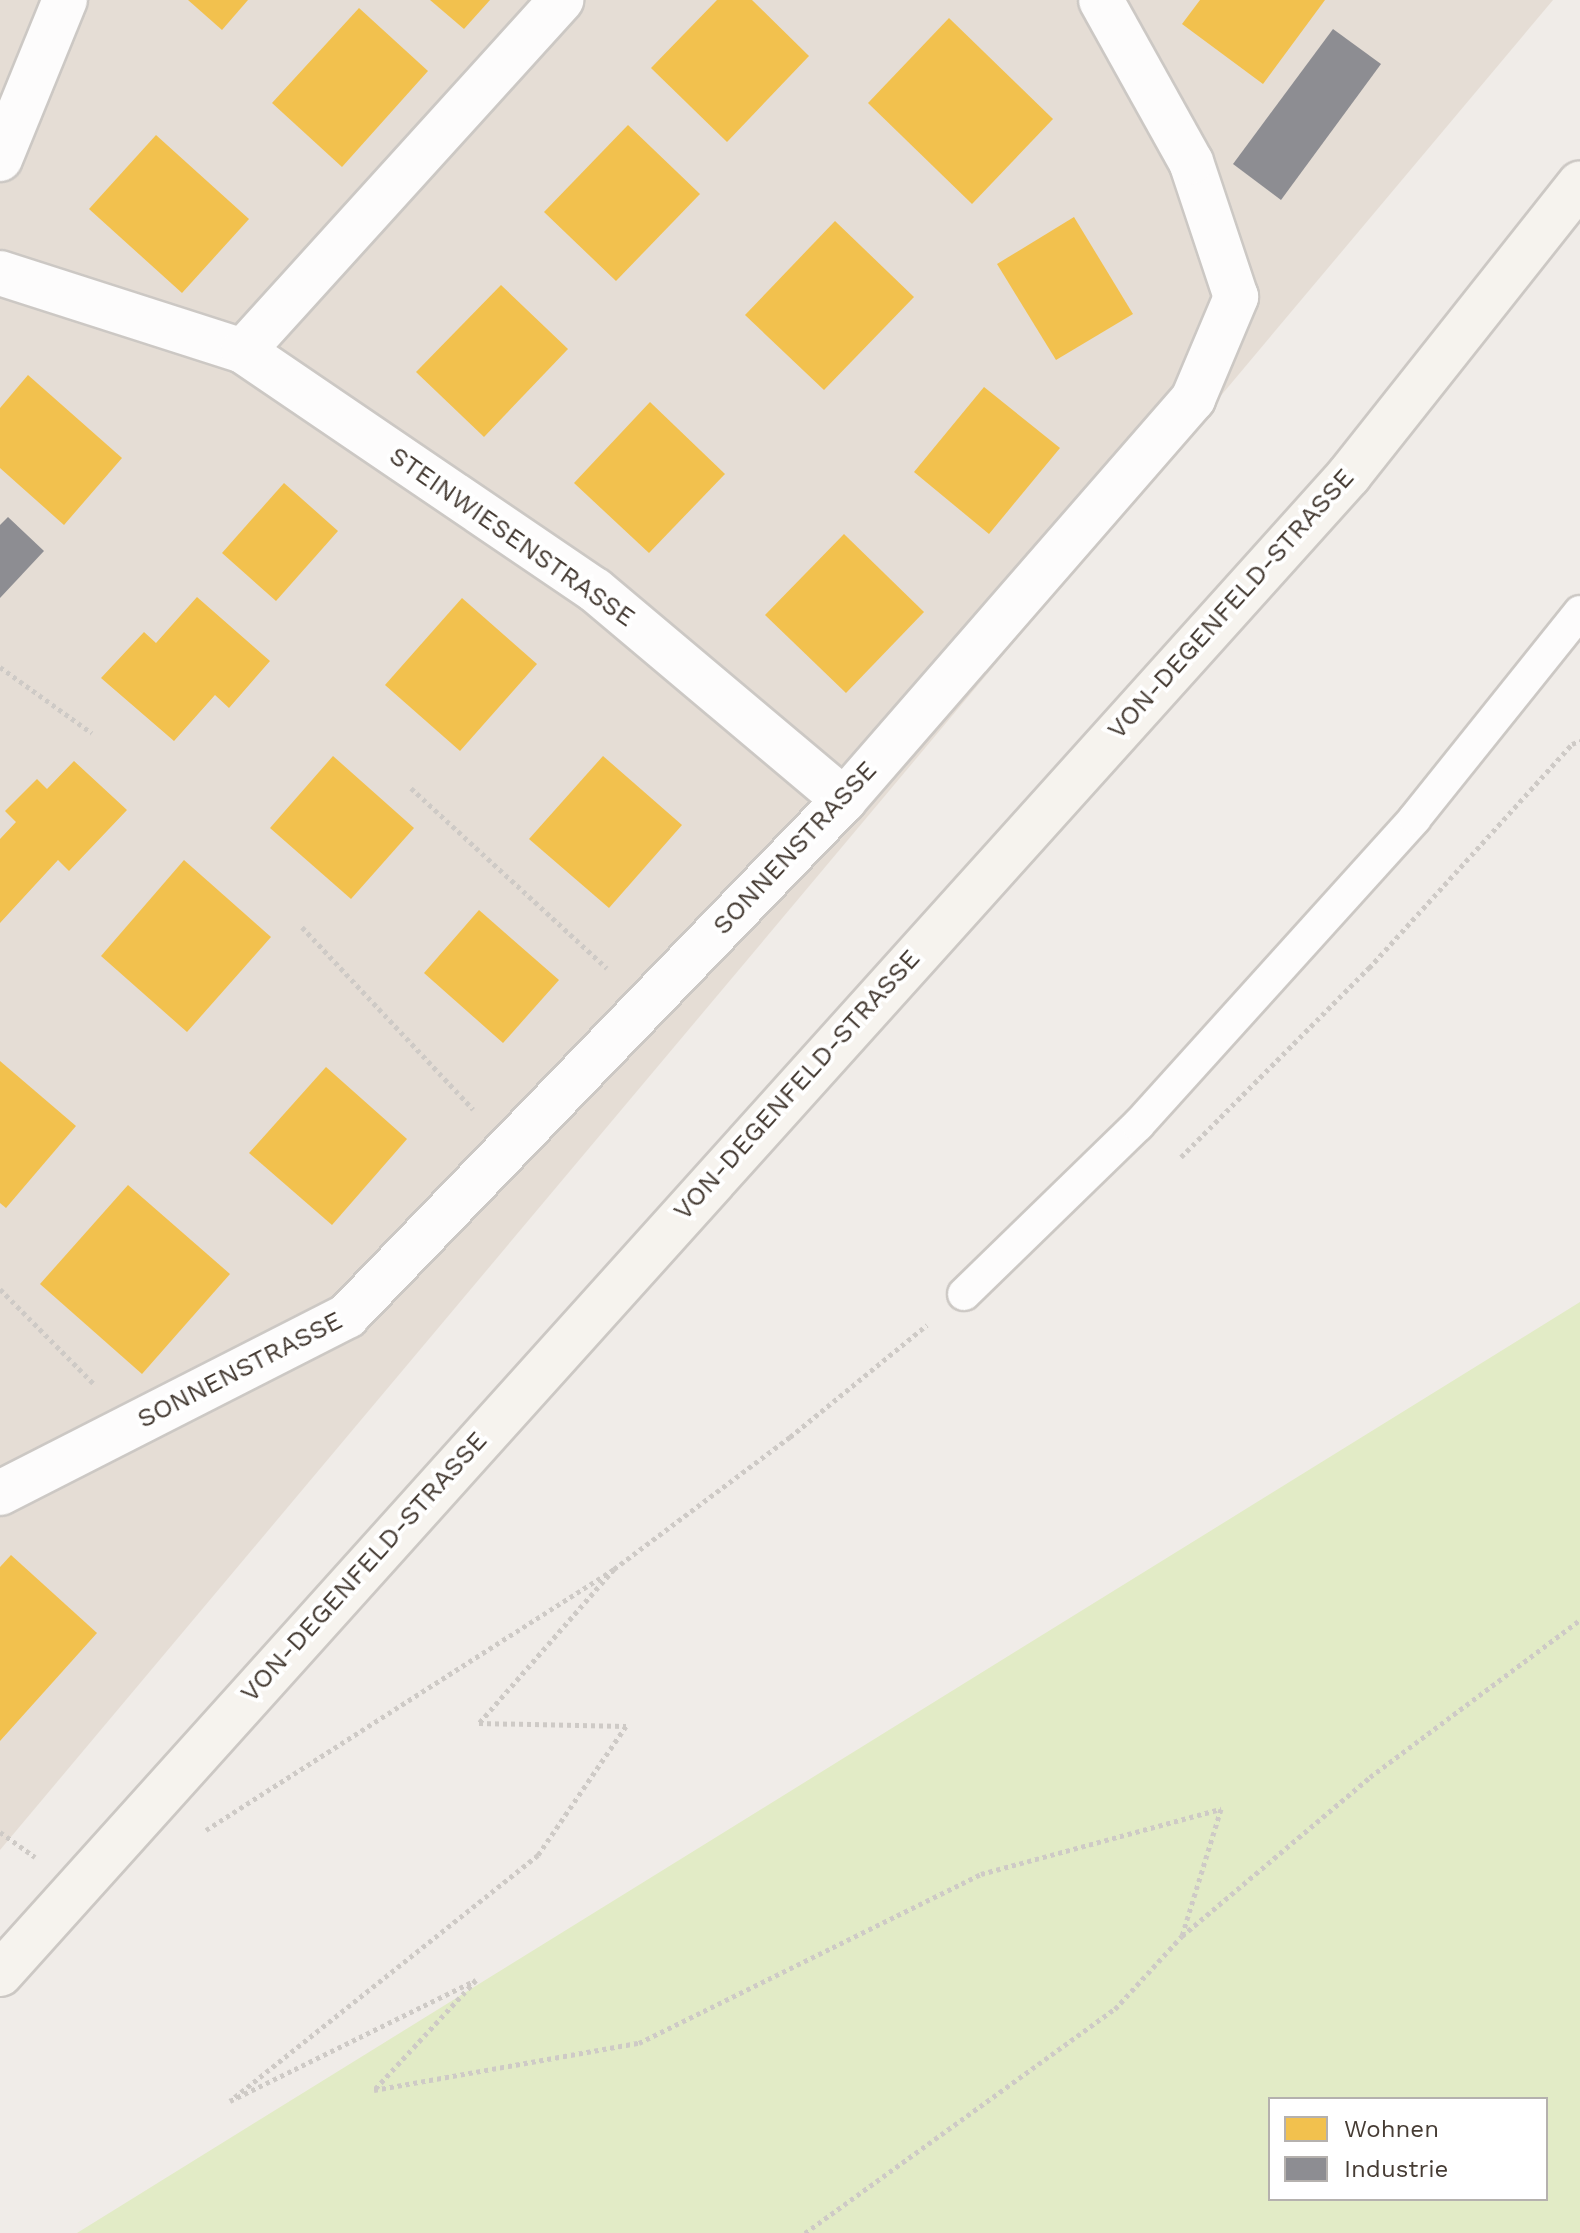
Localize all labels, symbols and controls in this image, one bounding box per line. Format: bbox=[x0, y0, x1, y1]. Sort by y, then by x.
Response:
street label: STEINWIESENSTRASSE bbox=[383, 440, 641, 634]
street label: VON-DEGENFELD-STRASSE bbox=[1101, 462, 1361, 746]
street label: SONNENSTRASSE bbox=[707, 755, 883, 941]
street label: VON-DEGENFELD-STRASSE bbox=[667, 943, 927, 1227]
street label: SONNENSTRASSE bbox=[132, 1305, 348, 1435]
street label: VON-DEGENFELD-STRASSE bbox=[234, 1425, 494, 1709]
legend bbox=[1268, 2097, 1548, 2201]
text: Wohnen bbox=[1344, 2115, 1439, 2143]
text: Industrie bbox=[1344, 2155, 1448, 2183]

